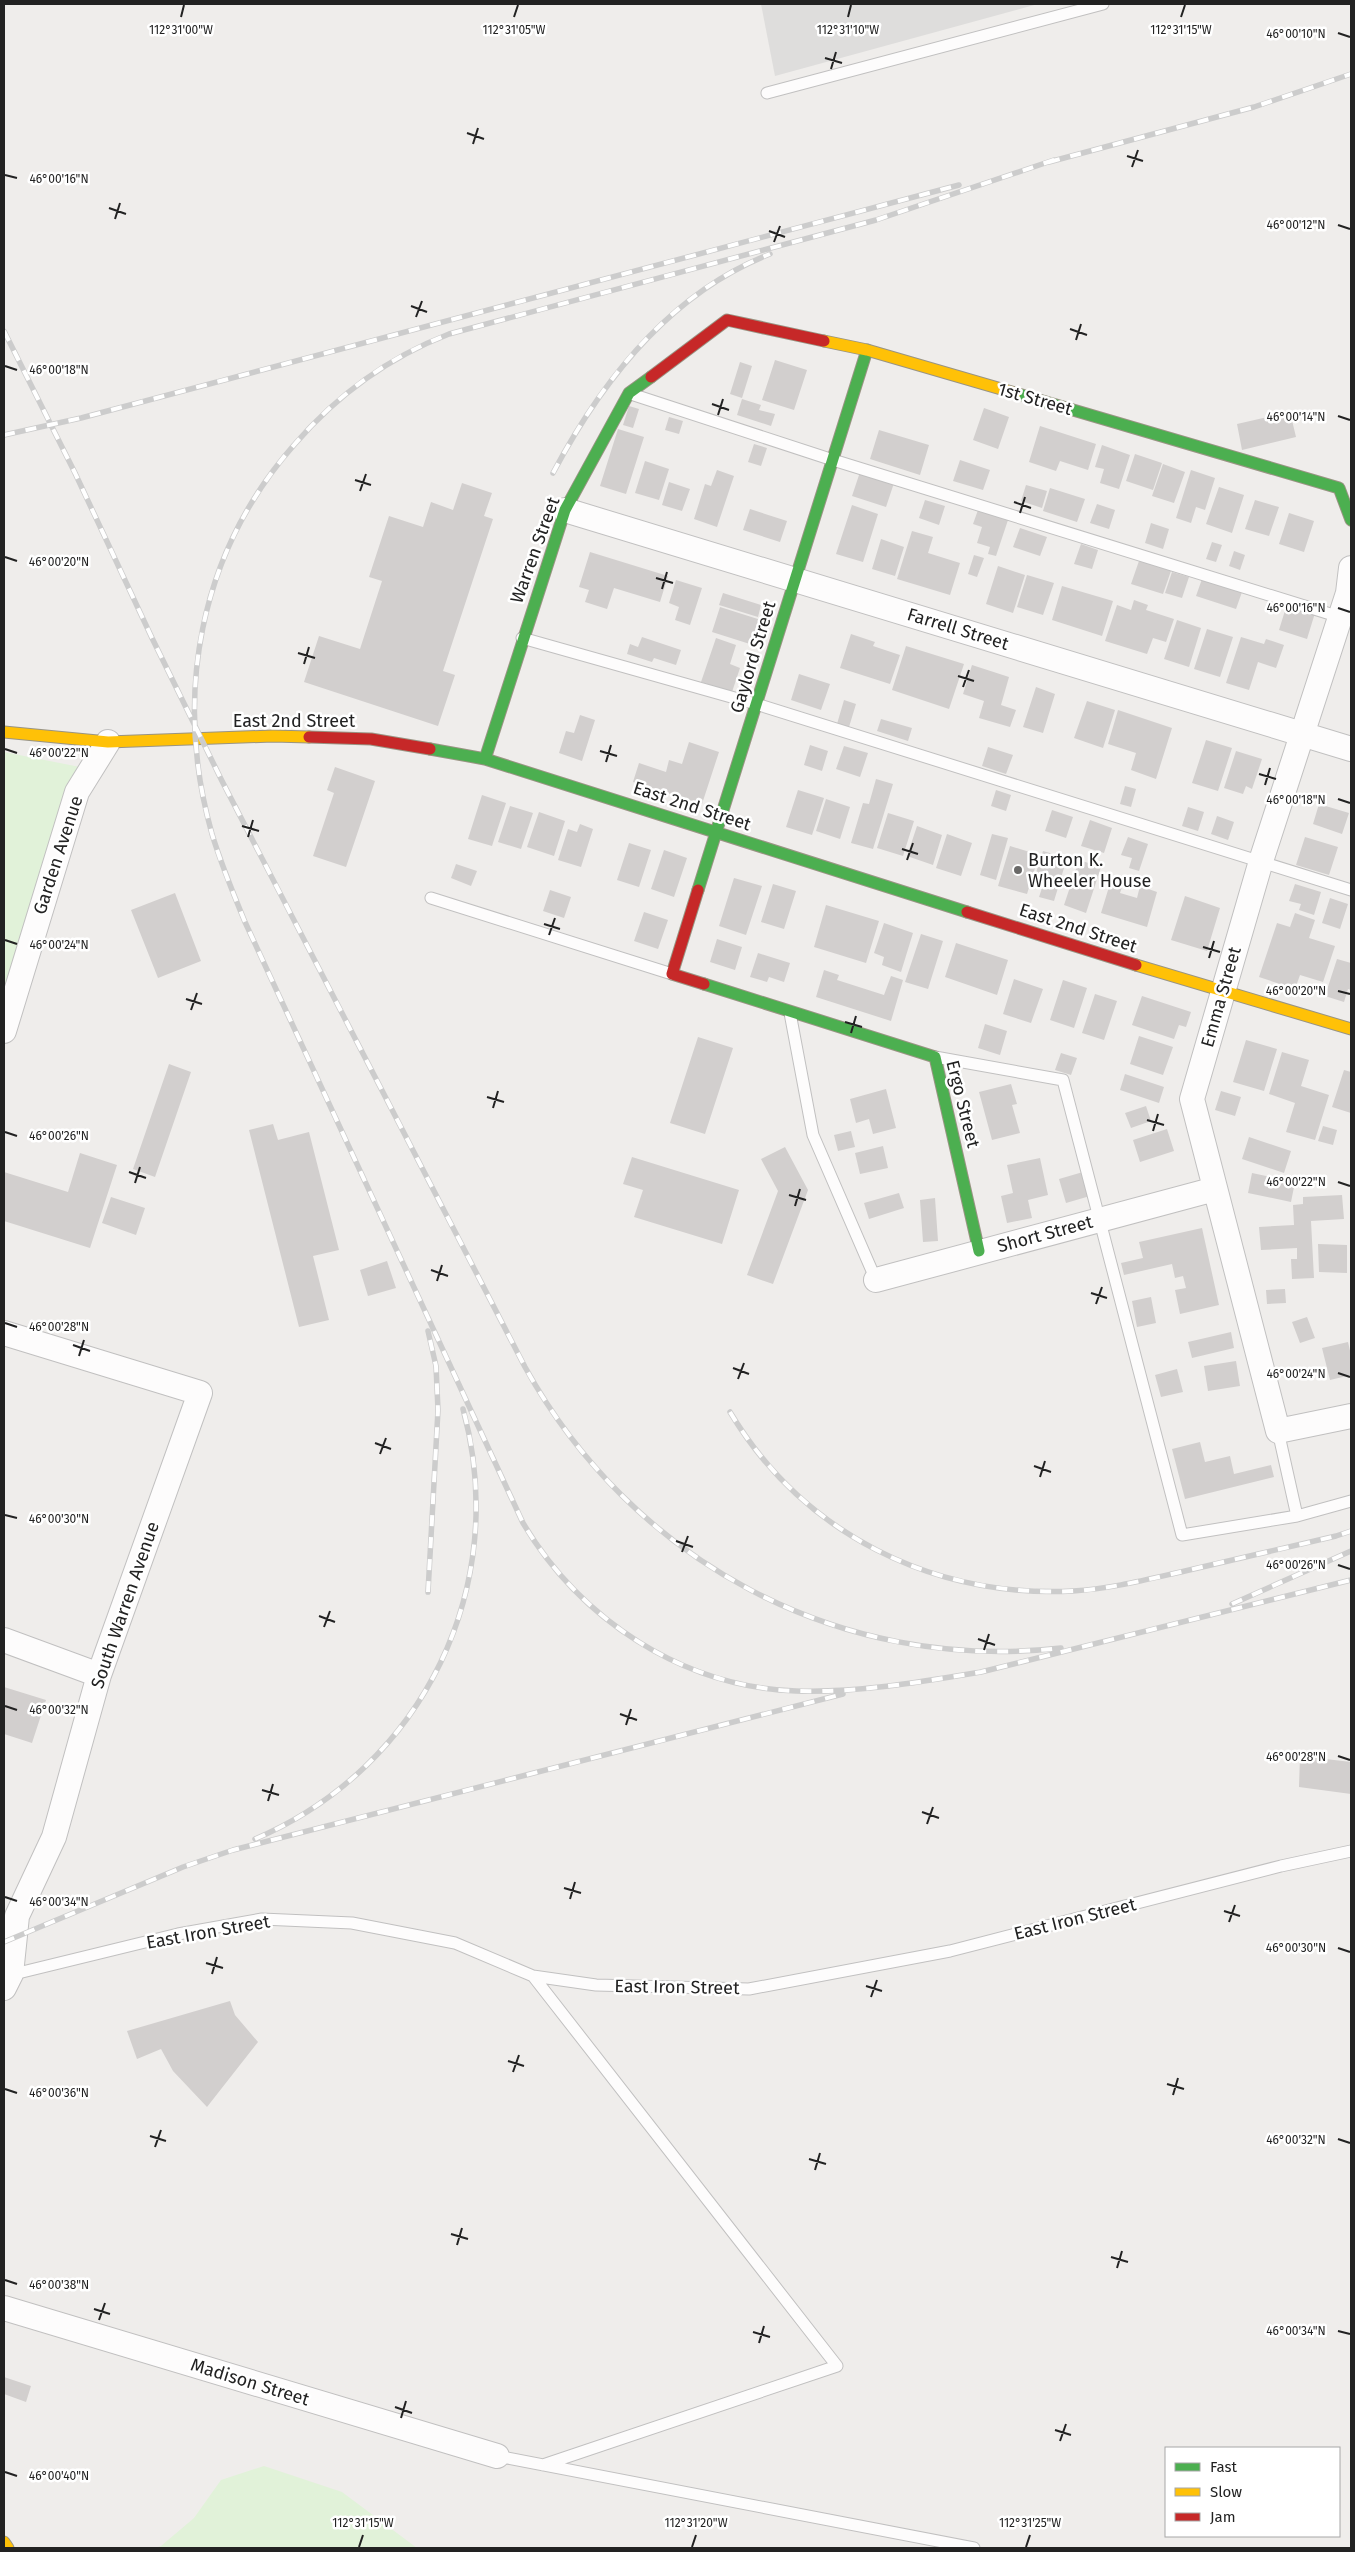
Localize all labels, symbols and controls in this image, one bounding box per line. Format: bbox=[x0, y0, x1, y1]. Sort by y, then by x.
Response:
text: 112°31'00"W bbox=[149, 23, 213, 37]
text: 112°31'05"W bbox=[483, 23, 546, 37]
text: 112°31'10"W bbox=[817, 23, 879, 37]
text: 112°31'15"W bbox=[1150, 23, 1212, 37]
text: 46°00'10"N bbox=[1266, 27, 1326, 41]
text: 46°00'16"N bbox=[29, 172, 89, 186]
text: 46°00'12"N bbox=[1267, 218, 1325, 232]
text: 46°00'18"N bbox=[29, 363, 89, 377]
street label: 1st Street bbox=[995, 378, 1075, 420]
text: 46°00'14"N bbox=[1267, 410, 1325, 424]
street label: Warren Street bbox=[506, 493, 565, 606]
text: 46°00'20"N bbox=[29, 555, 89, 569]
street label: Gaylord Street bbox=[725, 598, 781, 716]
text: 46°00'16"N bbox=[1266, 601, 1326, 615]
street label: Farrell Street bbox=[905, 603, 1012, 655]
street label: East 2nd Street bbox=[233, 710, 356, 732]
text: 46°00'22"N bbox=[29, 746, 89, 760]
street label: East 2nd Street bbox=[630, 777, 754, 836]
street label: Garden Avenue bbox=[29, 793, 87, 917]
text: 46°00'18"N bbox=[1266, 793, 1326, 807]
place label: Burton K. Wheeler House bbox=[1028, 849, 1151, 892]
marker: Burton K. Wheeler House bbox=[1012, 864, 1024, 876]
street label: East 2nd Street bbox=[1016, 899, 1140, 958]
text: 46°00'24"N bbox=[29, 938, 89, 952]
street label: Emma Street bbox=[1196, 944, 1246, 1050]
text: 46°00'20"N bbox=[1266, 984, 1326, 998]
street label: Ergo Street bbox=[942, 1058, 985, 1150]
text: 46°00'26"N bbox=[29, 1129, 89, 1143]
text: 46°00'22"N bbox=[1266, 1175, 1326, 1189]
street label: Short Street bbox=[995, 1211, 1096, 1257]
text: 46°00'28"N bbox=[29, 1320, 89, 1334]
text: 46°00'24"N bbox=[1266, 1367, 1326, 1381]
text: 46°00'30"N bbox=[29, 1512, 89, 1526]
street label: South Warren Avenue bbox=[86, 1519, 164, 1691]
text: 46°00'26"N bbox=[1266, 1558, 1326, 1572]
text: 46°00'32"N bbox=[29, 1703, 89, 1717]
text: 46°00'28"N bbox=[1266, 1750, 1326, 1764]
street label: East Iron Street bbox=[1012, 1893, 1139, 1945]
text: 46°00'34"N bbox=[29, 1895, 89, 1909]
street label: East Iron Street bbox=[144, 1910, 272, 1954]
text: 46°00'30"N bbox=[1266, 1941, 1326, 1955]
street label: East Iron Street bbox=[614, 1975, 740, 1999]
text: 46°00'36"N bbox=[29, 2086, 89, 2100]
text: 46°00'32"N bbox=[1266, 2133, 1326, 2147]
text: 46°00'38"N bbox=[29, 2278, 89, 2292]
text: 46°00'34"N bbox=[1266, 2324, 1326, 2338]
street label: Madison Street bbox=[188, 2354, 312, 2411]
legend bbox=[1165, 2447, 1340, 2537]
text: Fast bbox=[1210, 2458, 1237, 2476]
text: 46°00'40"N bbox=[29, 2469, 89, 2483]
text: Slow bbox=[1210, 2483, 1242, 2501]
text: Jam bbox=[1210, 2508, 1236, 2526]
text: 112°31'15"W bbox=[332, 2516, 394, 2530]
text: 112°31'20"W bbox=[664, 2516, 728, 2530]
text: 112°31'25"W bbox=[999, 2516, 1061, 2530]

